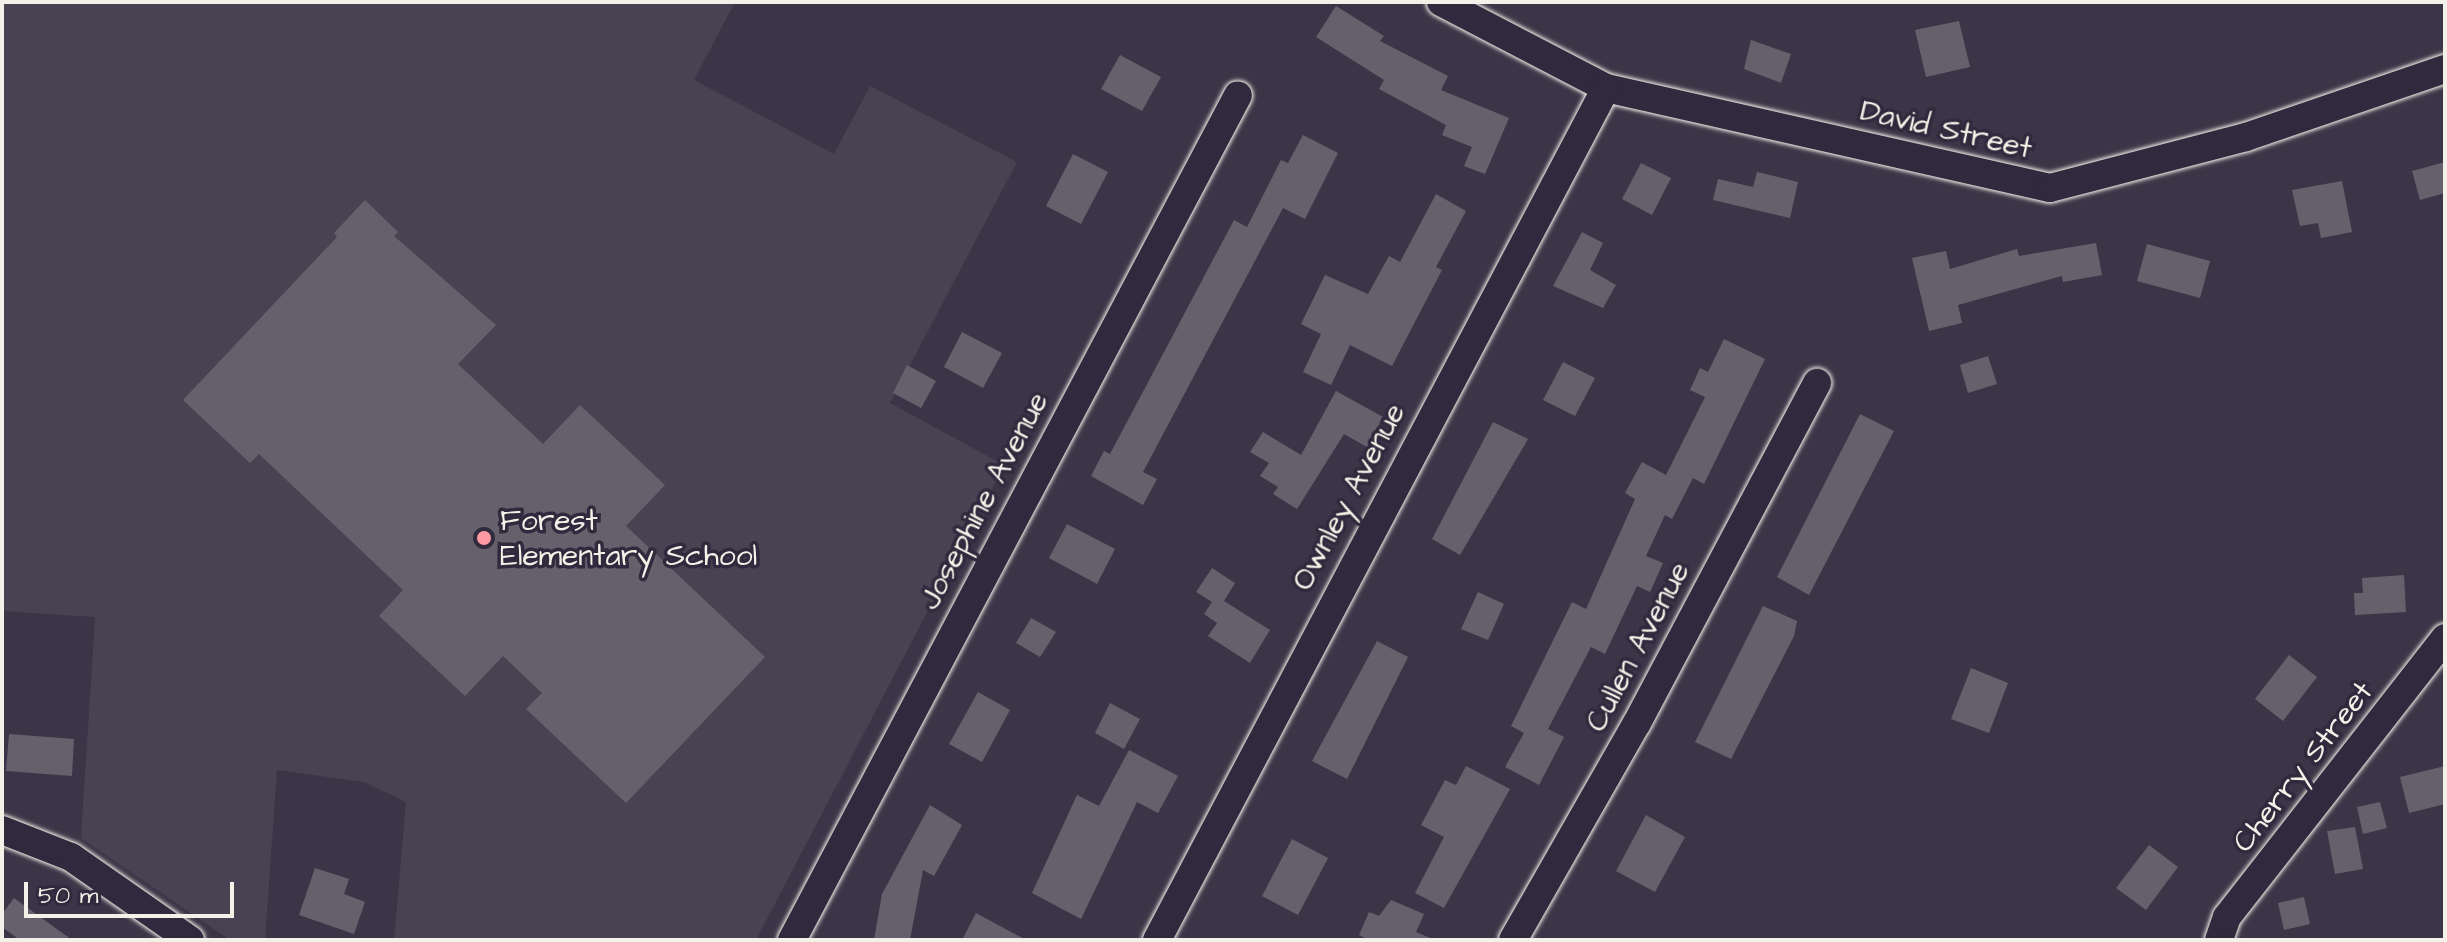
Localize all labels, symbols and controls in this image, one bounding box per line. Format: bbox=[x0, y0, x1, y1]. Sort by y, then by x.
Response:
street label: David Street bbox=[1857, 93, 2035, 167]
street label: Josephine Avenue bbox=[912, 386, 1056, 616]
street label: Ownley Avenue bbox=[1285, 397, 1413, 597]
place label: Forest Elementary School bbox=[500, 503, 757, 574]
marker: Forest Elementary School bbox=[475, 529, 493, 547]
street label: Cullen Avenue bbox=[1578, 556, 1698, 738]
street label: Cherry Street bbox=[2225, 675, 2381, 859]
scale bar bbox=[28, 866, 238, 916]
text: 50 m bbox=[38, 879, 98, 913]

